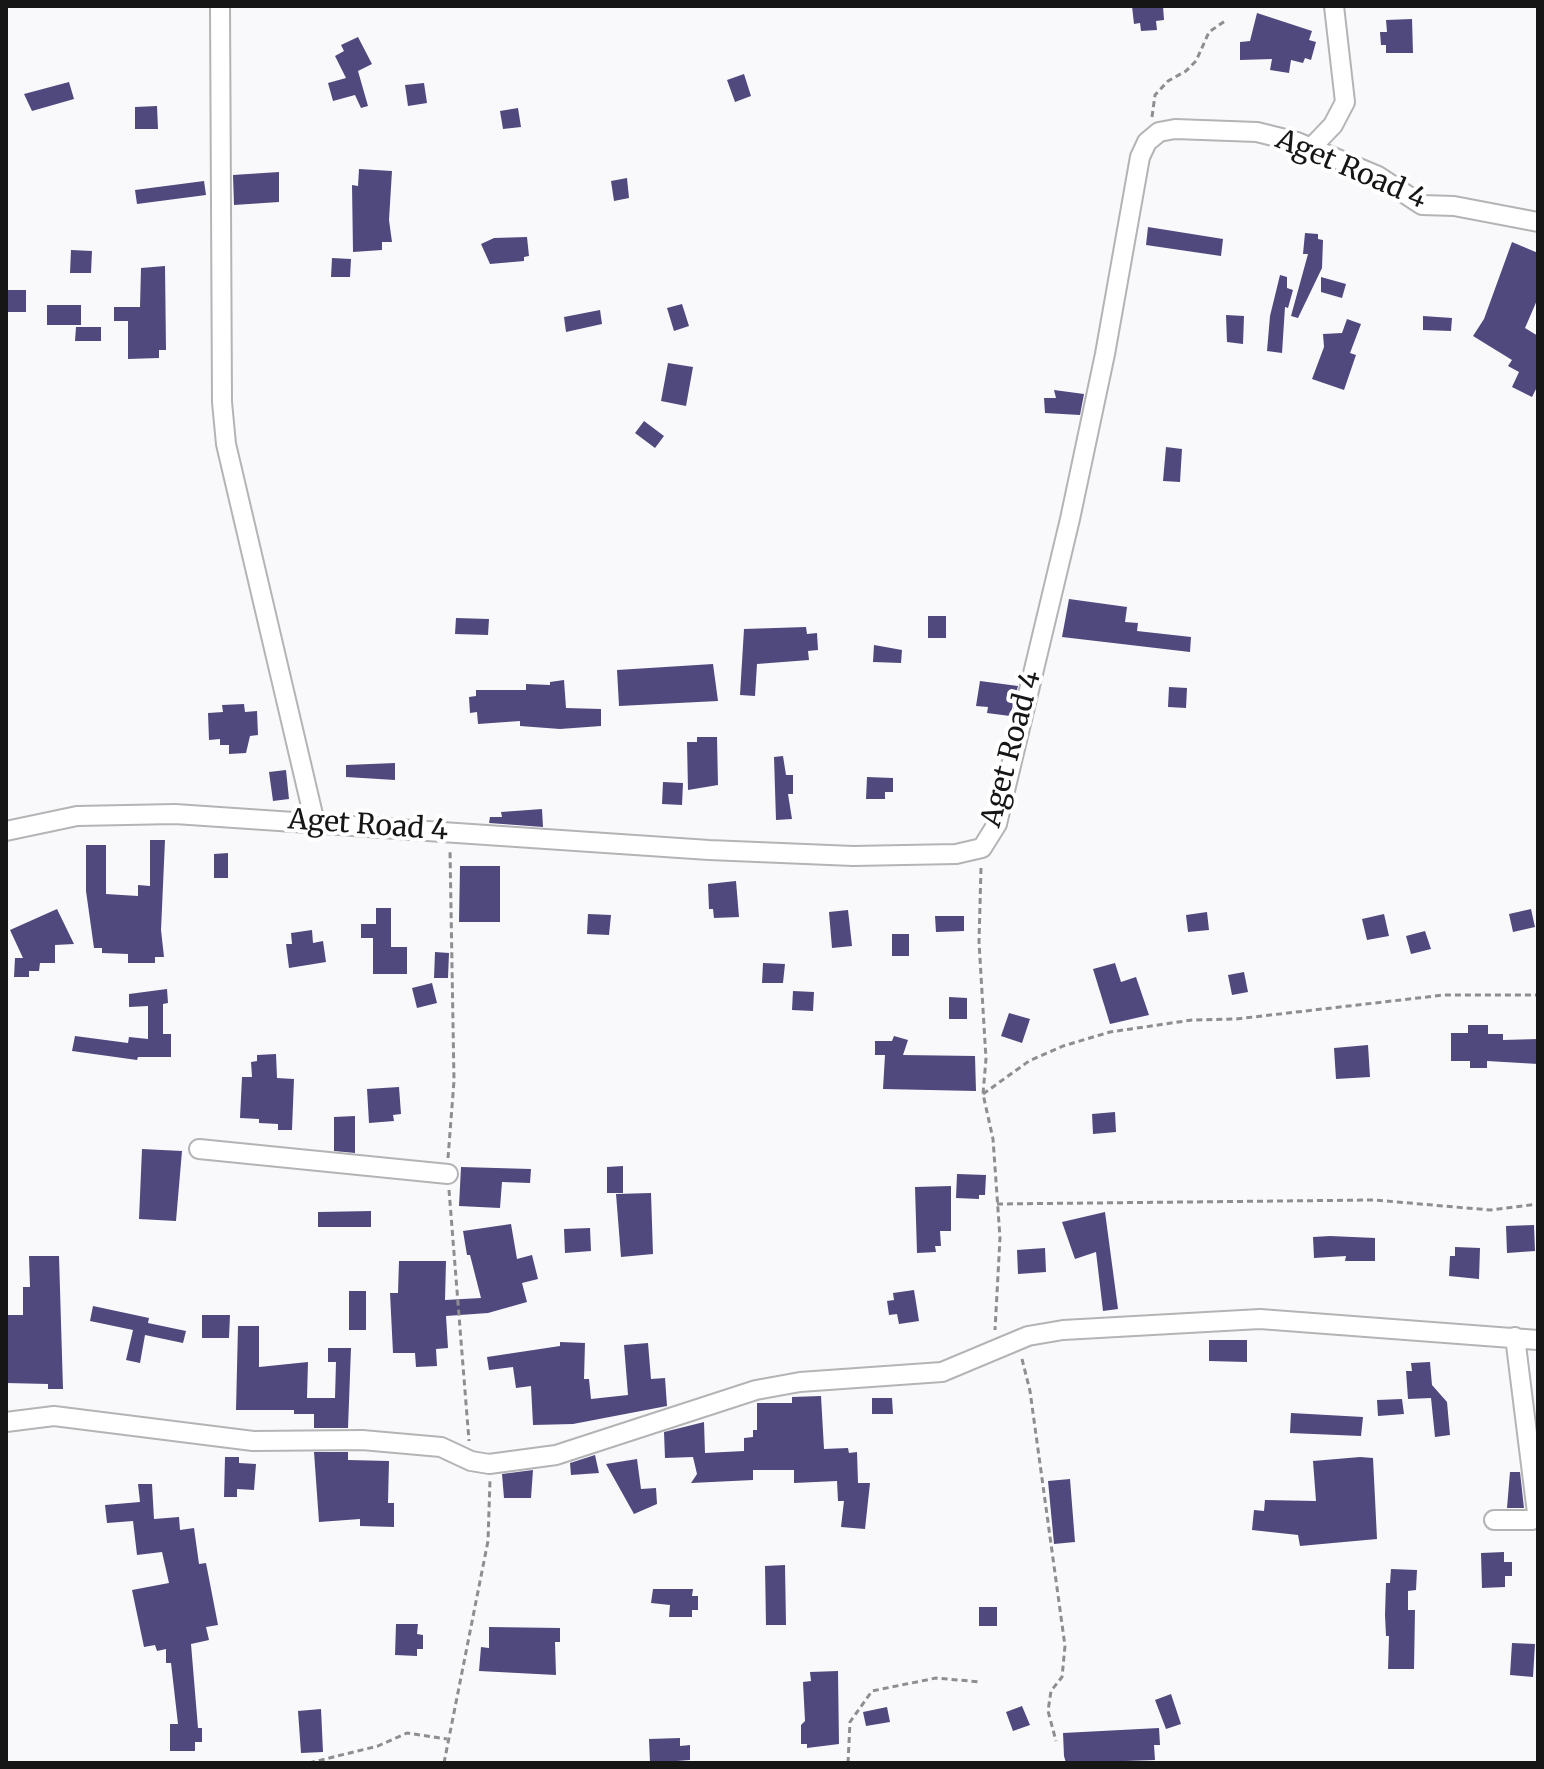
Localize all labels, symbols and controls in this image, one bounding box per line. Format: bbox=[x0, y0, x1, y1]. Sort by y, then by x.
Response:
street label: Aget Road 4 bbox=[1271, 123, 1431, 217]
street label: Aget Road 4 bbox=[975, 667, 1049, 831]
street label: Aget Road 4 bbox=[287, 804, 449, 848]

